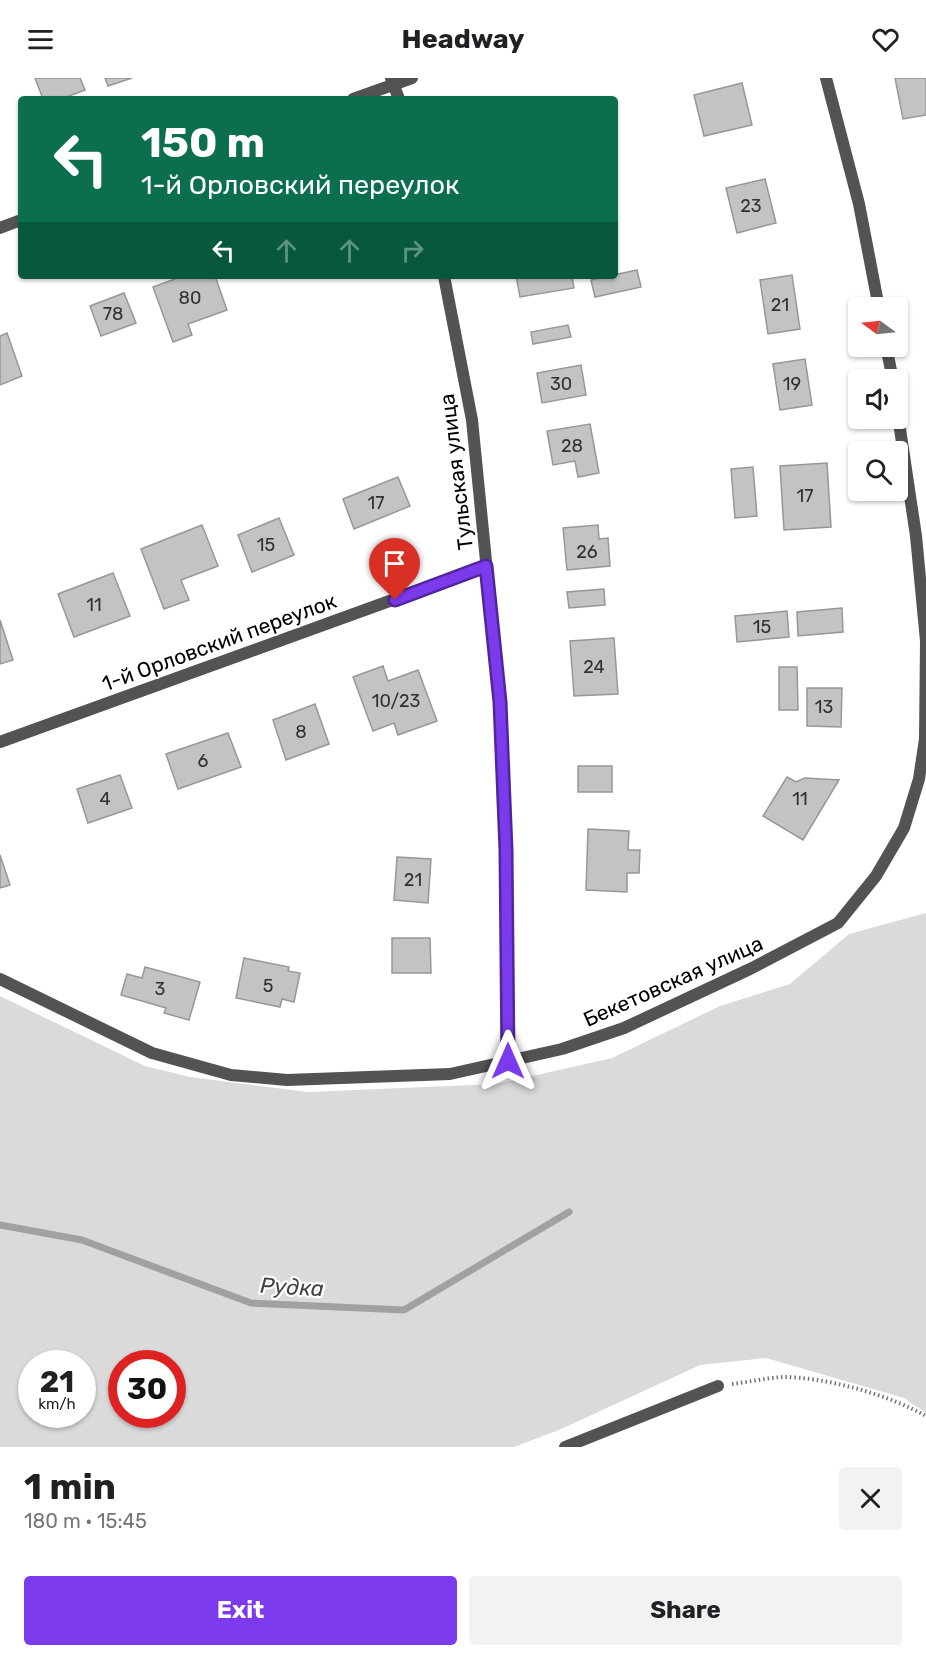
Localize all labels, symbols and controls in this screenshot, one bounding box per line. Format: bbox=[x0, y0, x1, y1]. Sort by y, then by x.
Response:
icon: menu bbox=[24, 23, 57, 56]
text: Headway bbox=[402, 23, 524, 55]
icon: heart bbox=[869, 23, 902, 56]
text: 150 m bbox=[141, 118, 265, 168]
icon: left bbox=[42, 120, 120, 198]
text: 1-й Орловский переулок bbox=[141, 169, 459, 201]
house number: 23 bbox=[740, 195, 762, 217]
icon: left bbox=[207, 234, 240, 267]
icon: ahead bbox=[270, 234, 303, 267]
icon: ahead bbox=[333, 234, 366, 267]
icon: right bbox=[396, 234, 429, 267]
house number: 80 bbox=[179, 287, 201, 309]
house number: 21 bbox=[771, 294, 789, 316]
north arrow bbox=[848, 297, 908, 357]
map controls bbox=[848, 297, 908, 501]
house number: 78 bbox=[103, 303, 123, 325]
button: sound bbox=[848, 369, 908, 429]
house number: 30 bbox=[550, 373, 572, 395]
house number: 19 bbox=[783, 373, 801, 395]
street label: Тульская улица bbox=[434, 392, 478, 552]
house number: 28 bbox=[561, 435, 583, 457]
button: search bbox=[848, 441, 908, 501]
house number: 17 bbox=[797, 485, 813, 507]
house number: 17 bbox=[368, 492, 384, 514]
house number: 15 bbox=[257, 534, 275, 556]
pin bbox=[369, 538, 420, 600]
house number: 26 bbox=[576, 541, 598, 563]
icon: arrive bbox=[378, 547, 411, 580]
street label: 1-й Орловский переулок bbox=[98, 588, 340, 696]
house number: 11 bbox=[86, 594, 102, 616]
house number: 15 bbox=[753, 616, 771, 638]
house number: 24 bbox=[583, 656, 605, 678]
house number: 10/23 bbox=[372, 690, 420, 712]
house number: 13 bbox=[815, 696, 833, 718]
house number: 8 bbox=[295, 721, 307, 743]
house number: 6 bbox=[198, 750, 209, 772]
house number: 4 bbox=[99, 788, 111, 810]
house number: 11 bbox=[792, 788, 808, 810]
house number: 21 bbox=[404, 869, 422, 891]
street label: Бекетовская улица bbox=[579, 930, 767, 1032]
house number: 5 bbox=[263, 975, 273, 997]
house number: 3 bbox=[155, 978, 165, 1000]
position arrow bbox=[476, 1029, 540, 1093]
water label: Рудка bbox=[259, 1272, 325, 1302]
speed limit sign: 30 bbox=[108, 1350, 186, 1428]
text: 21 bbox=[40, 1364, 74, 1400]
text: km/h bbox=[38, 1395, 76, 1413]
text: 1 min bbox=[24, 1465, 116, 1508]
button: close bbox=[839, 1467, 902, 1530]
text: 180 m · 15:45 bbox=[24, 1509, 147, 1533]
button: Exit bbox=[24, 1576, 457, 1645]
button: Share bbox=[469, 1576, 902, 1645]

